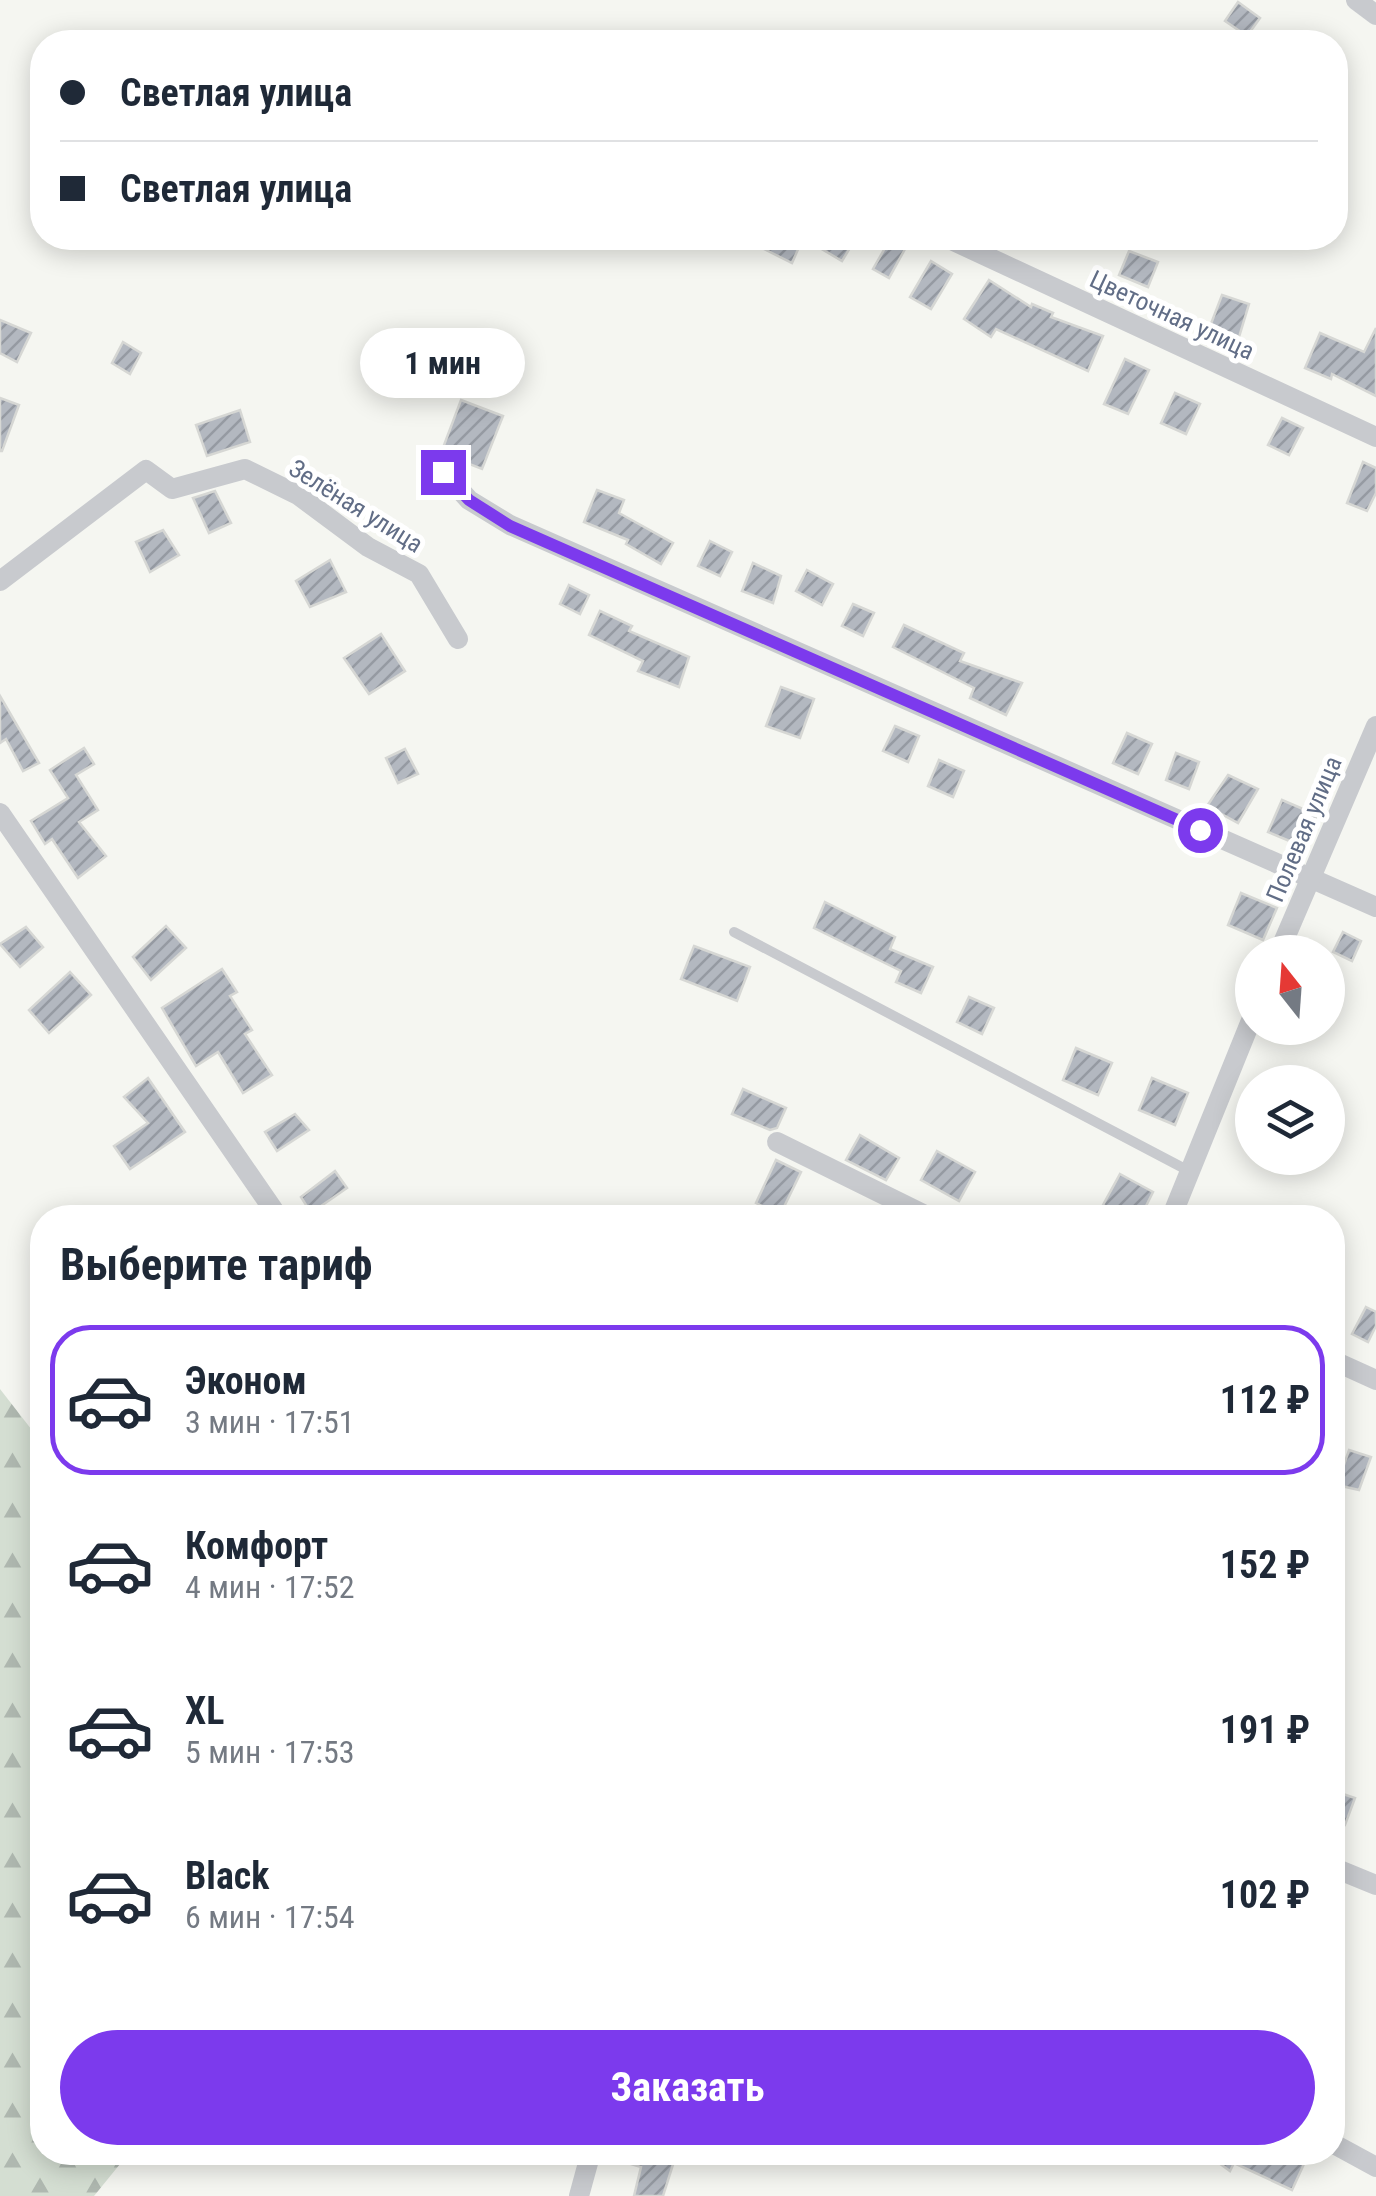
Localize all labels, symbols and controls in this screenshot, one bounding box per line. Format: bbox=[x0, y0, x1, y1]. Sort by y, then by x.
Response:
text: Светлая улица bbox=[120, 71, 352, 115]
text: Светлая улица bbox=[120, 167, 352, 211]
street label: Цветочная улица bbox=[1085, 264, 1259, 366]
callout: 1 мин bbox=[360, 327, 526, 397]
text: 1 мин bbox=[404, 344, 481, 382]
route end bbox=[421, 450, 466, 495]
street label: Зелёная улица bbox=[284, 453, 428, 559]
street label: Полевая улица bbox=[1260, 752, 1348, 906]
route start bbox=[1178, 808, 1223, 853]
north arrow bbox=[1235, 935, 1345, 1045]
map controls bbox=[1235, 935, 1345, 1175]
button: layers bbox=[1235, 1065, 1345, 1175]
text: Выберите тариф bbox=[60, 1238, 373, 1291]
icon: car bbox=[65, 1355, 155, 1445]
text: Эконом bbox=[185, 1359, 307, 1403]
text: 112 ₽ bbox=[1220, 1378, 1310, 1422]
text: 3 мин · 17:51 bbox=[185, 1403, 355, 1441]
icon: car bbox=[65, 1520, 155, 1610]
text: Комфорт bbox=[185, 1524, 328, 1568]
text: 152 ₽ bbox=[1220, 1543, 1310, 1587]
text: 4 мин · 17:52 bbox=[185, 1568, 355, 1606]
icon: car bbox=[65, 1685, 155, 1775]
text: XL bbox=[185, 1689, 224, 1733]
text: 191 ₽ bbox=[1220, 1708, 1310, 1752]
text: 5 мин · 17:53 bbox=[185, 1733, 355, 1771]
icon: car bbox=[65, 1850, 155, 1940]
text: Black bbox=[185, 1854, 269, 1898]
text: 102 ₽ bbox=[1220, 1873, 1310, 1917]
text: 6 мин · 17:54 bbox=[185, 1898, 355, 1936]
button: Заказать bbox=[60, 2030, 1315, 2145]

